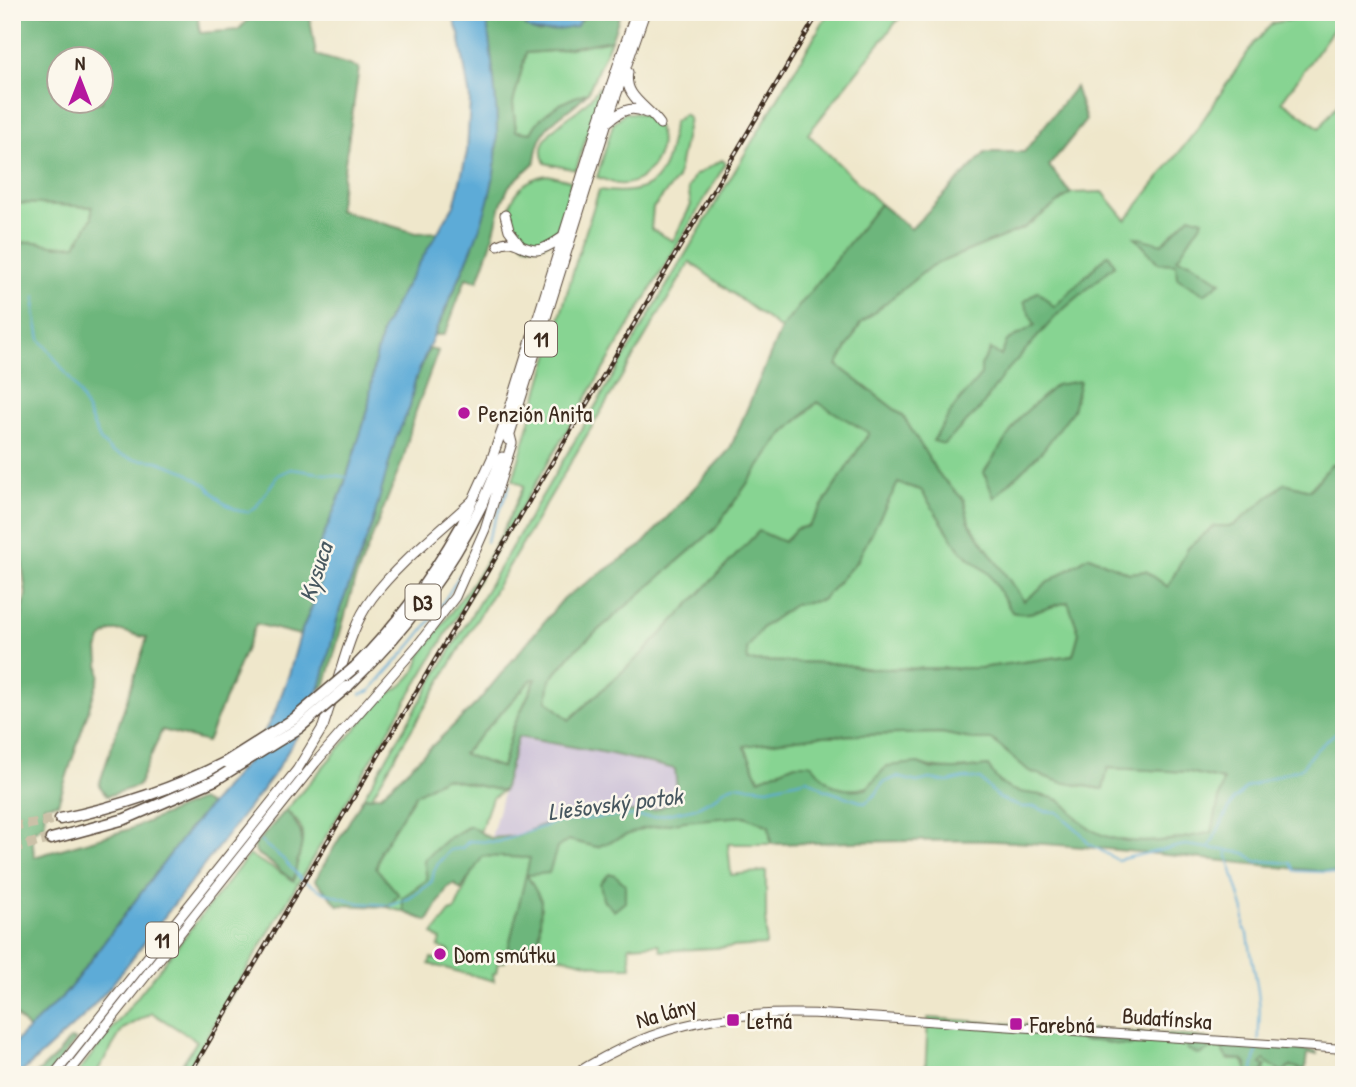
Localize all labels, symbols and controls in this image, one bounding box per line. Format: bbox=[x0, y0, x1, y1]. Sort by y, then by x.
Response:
north arrow bbox=[46, 46, 116, 116]
text: N bbox=[75, 50, 85, 76]
road number: 11 bbox=[525, 322, 557, 356]
place label: Penzión Anita bbox=[478, 398, 592, 429]
marker: Penzión Anita bbox=[456, 405, 472, 421]
water label: Kysuca bbox=[290, 536, 341, 606]
road number: D3 bbox=[406, 584, 440, 620]
water label: Liešovský potok bbox=[546, 779, 686, 828]
road number: 11 bbox=[146, 922, 178, 958]
place label: Dom smútku bbox=[454, 939, 555, 970]
marker: Dom smútku bbox=[432, 946, 448, 962]
street label: Na lány bbox=[632, 989, 700, 1035]
street label: Budatínska bbox=[1121, 999, 1213, 1037]
place label: Letná bbox=[747, 1005, 792, 1036]
place label: Farebná bbox=[1029, 1009, 1095, 1040]
marker: Letná bbox=[725, 1012, 741, 1028]
marker: Farebná bbox=[1008, 1016, 1024, 1032]

